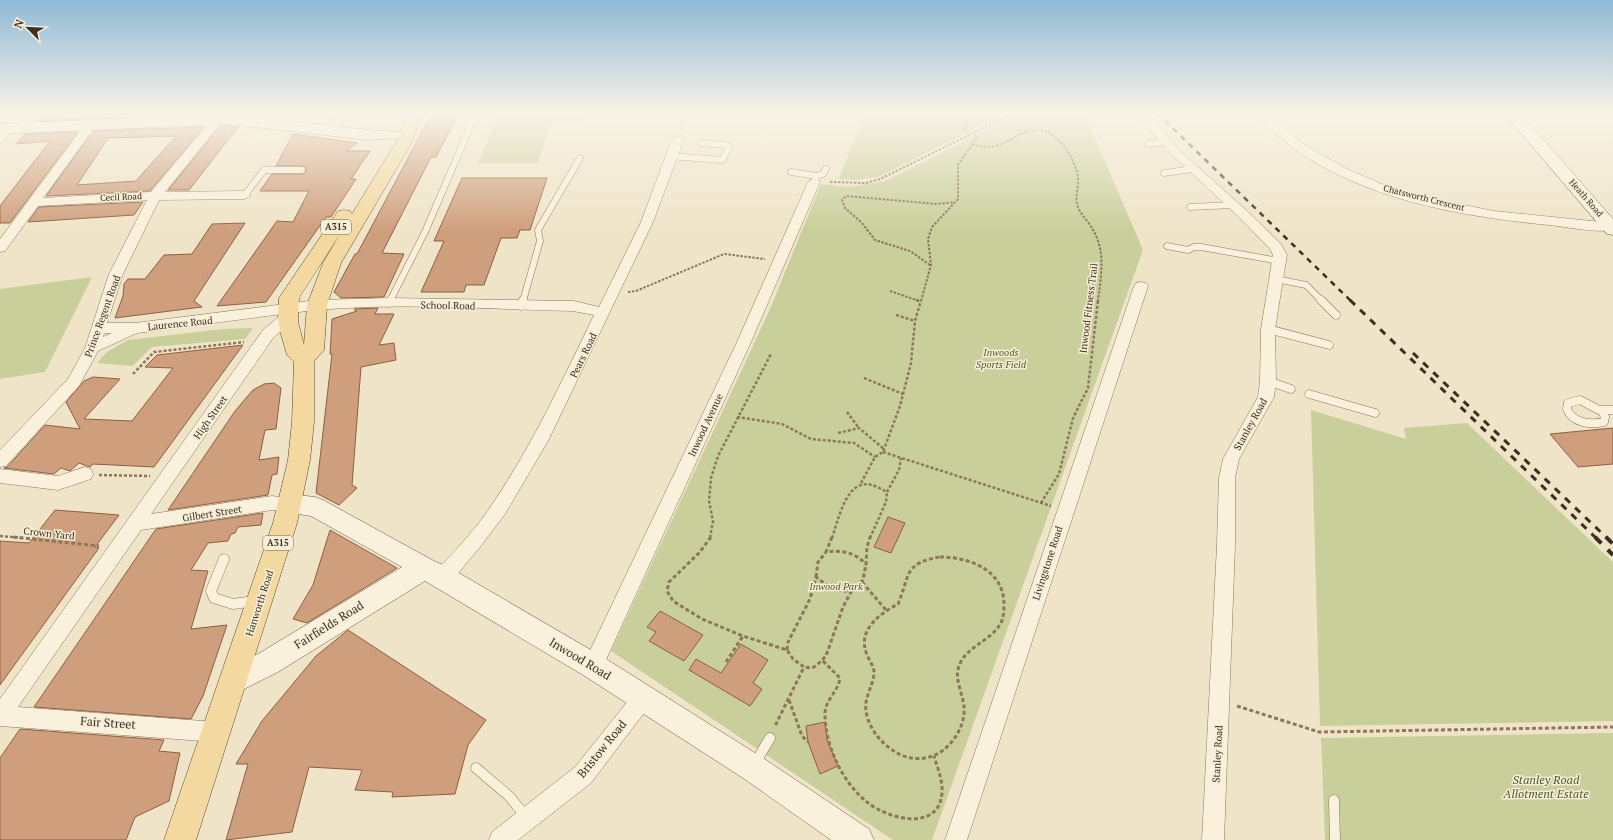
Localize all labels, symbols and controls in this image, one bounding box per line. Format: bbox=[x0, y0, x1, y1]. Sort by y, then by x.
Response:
north arrow bbox=[8, 8, 48, 48]
text: N bbox=[11, 17, 27, 31]
street label: Heath Road bbox=[1566, 177, 1606, 219]
street label: Chatsworth Crescent bbox=[1382, 182, 1467, 214]
street label: Cecil Road bbox=[100, 190, 142, 204]
road number: A315 bbox=[321, 220, 351, 234]
street label: Inwood Fitness Trail bbox=[1077, 262, 1100, 354]
street label: Prince Regent Road bbox=[82, 273, 124, 359]
street label: School Road bbox=[421, 299, 476, 312]
street label: Laurence Road bbox=[147, 314, 214, 333]
street label: Pears Road bbox=[567, 330, 600, 380]
park label: Inwoods Sports Field bbox=[976, 346, 1027, 371]
street label: Inwood Avenue bbox=[685, 392, 726, 459]
street label: High Street bbox=[191, 393, 230, 442]
street label: Stanley Road bbox=[1231, 395, 1270, 453]
street label: Gilbert Street bbox=[181, 502, 243, 525]
street label: Crown Yard bbox=[23, 524, 76, 543]
street label: Livingstone Road bbox=[1029, 524, 1066, 602]
road number: A315 bbox=[263, 536, 293, 550]
street label: Hanworth Road bbox=[243, 568, 276, 638]
park label: Inwood Park bbox=[808, 580, 863, 593]
street label: Fairfields Road bbox=[291, 597, 367, 652]
street label: Inwood Road bbox=[547, 634, 614, 683]
street label: Fair Street bbox=[80, 713, 137, 732]
street label: Bristow Road bbox=[574, 716, 630, 781]
street label: Stanley Road bbox=[1209, 724, 1226, 783]
park label: Stanley Road Allotment Estate bbox=[1502, 772, 1589, 801]

